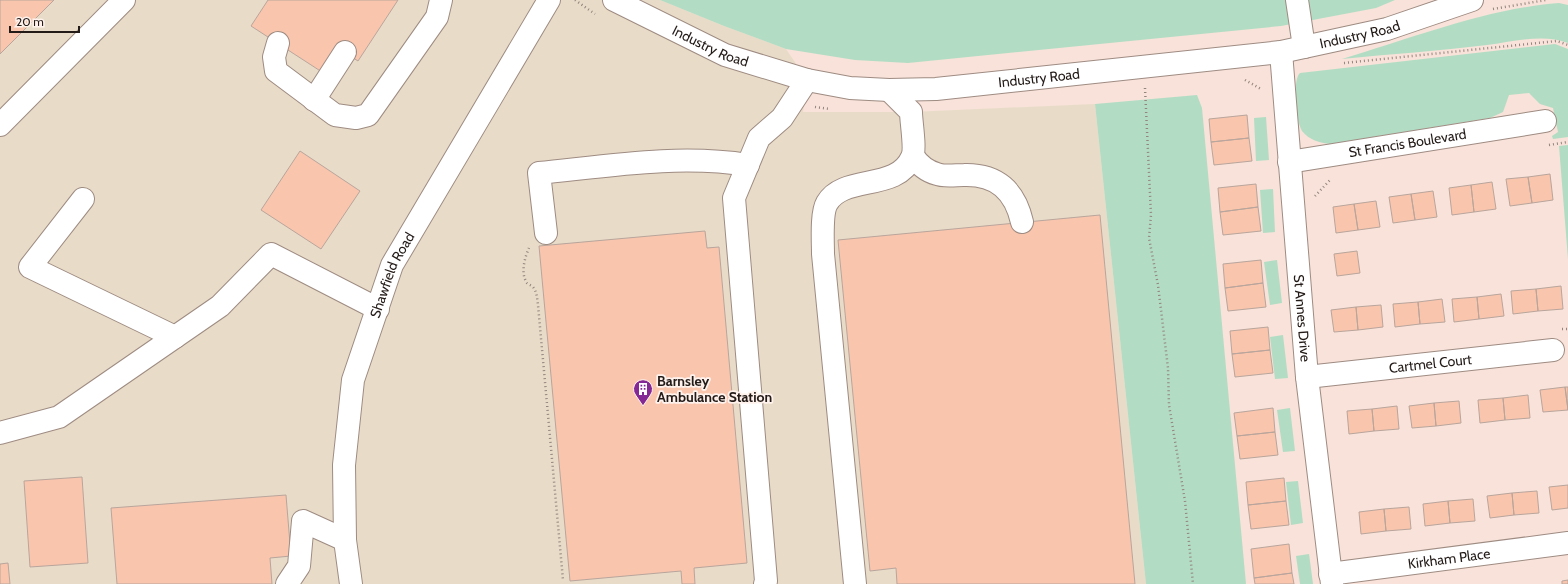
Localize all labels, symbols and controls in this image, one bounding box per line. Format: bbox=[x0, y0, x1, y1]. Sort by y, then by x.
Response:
scale bar bbox=[10, 8, 79, 34]
text: 20 m bbox=[16, 14, 44, 29]
street label: Industry Road bbox=[1318, 16, 1402, 52]
street label: Industry Road bbox=[669, 21, 751, 71]
street label: Industry Road bbox=[997, 65, 1081, 91]
street label: St Francis Boulevard bbox=[1347, 125, 1468, 161]
street label: Shawfield Road bbox=[366, 229, 418, 320]
street label: St Annes Drive bbox=[1290, 274, 1315, 363]
street label: Cartmel Court bbox=[1388, 350, 1473, 377]
place label: Barnsley Ambulance Station bbox=[657, 372, 772, 406]
building icon: Barnsley Ambulance Station bbox=[632, 378, 654, 406]
street label: Kirkham Place bbox=[1407, 544, 1491, 573]

